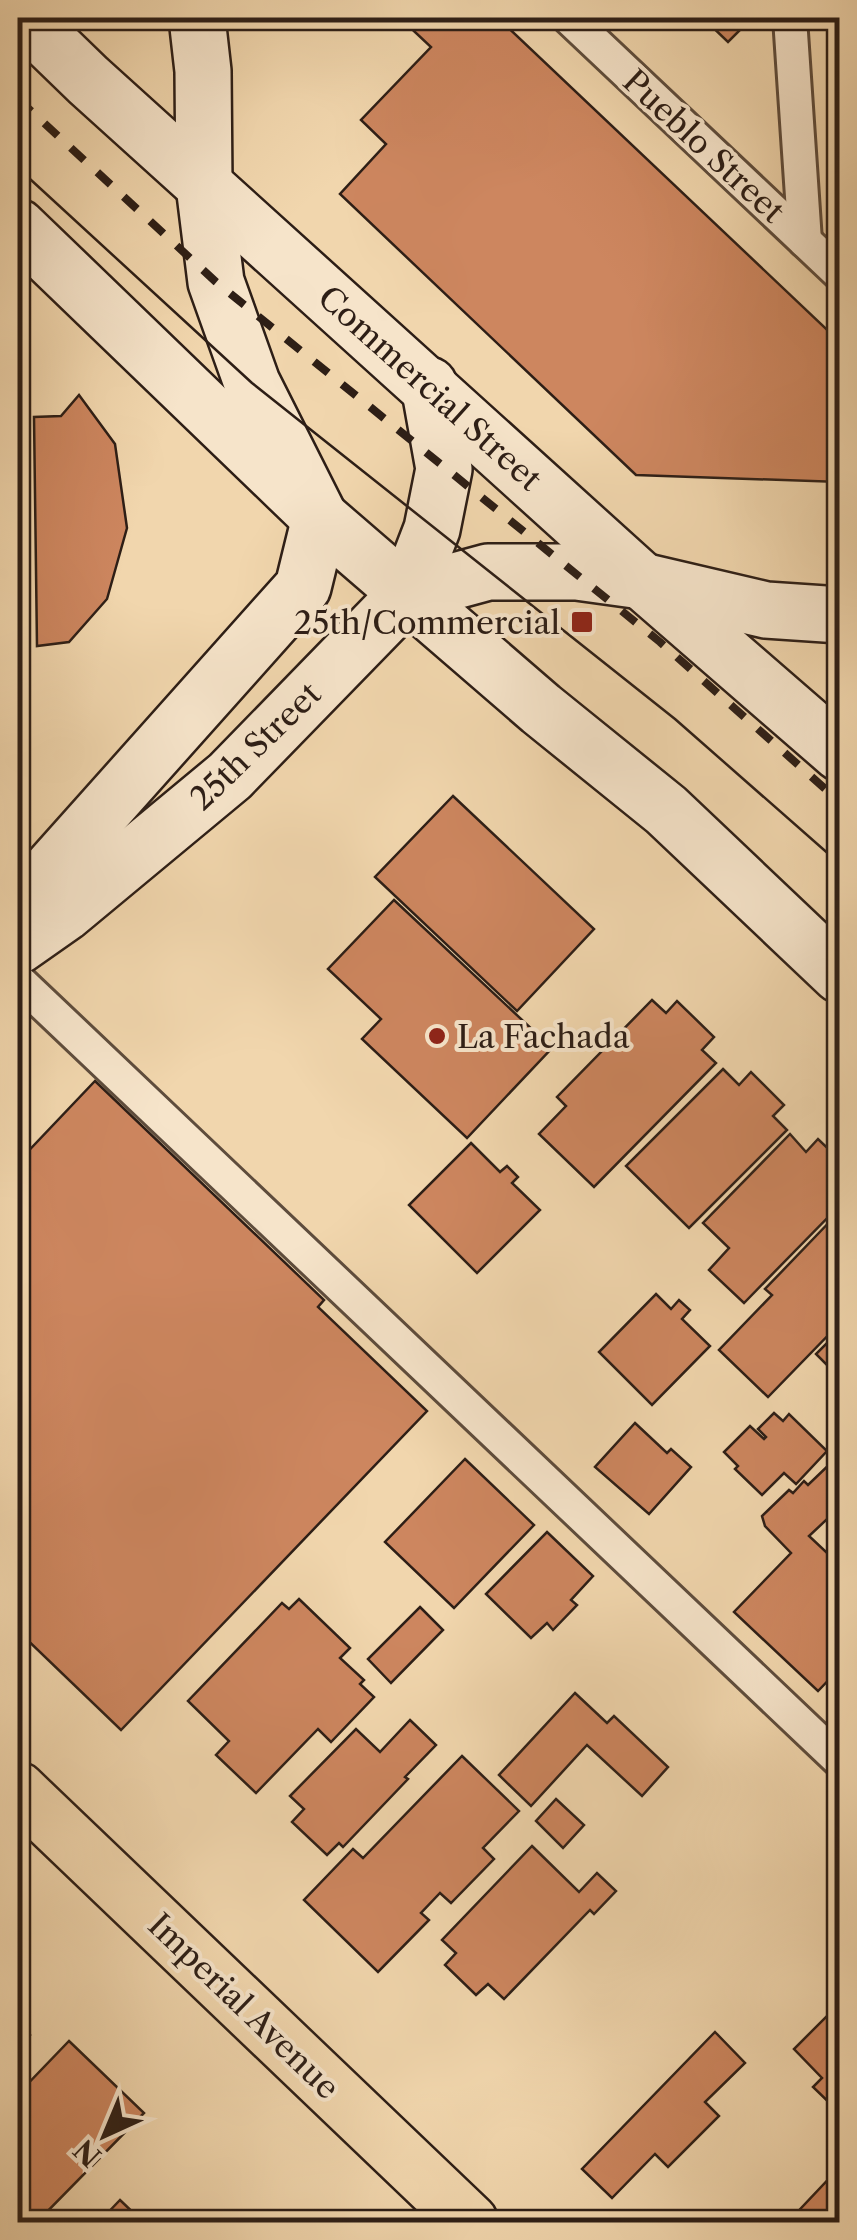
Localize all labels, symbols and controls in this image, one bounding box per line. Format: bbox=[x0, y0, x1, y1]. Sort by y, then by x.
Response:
street label: Pueblo Street bbox=[615, 61, 793, 231]
street label: Commercial Street bbox=[310, 277, 550, 499]
place label: 25th/Commercial bbox=[294, 603, 560, 642]
marker: 25th/Commercial bbox=[569, 609, 595, 635]
street label: 25th Street bbox=[182, 674, 329, 818]
place label: La Fachada bbox=[457, 1017, 630, 1056]
marker: La Fachada bbox=[426, 1025, 448, 1047]
street label: Imperial Avenue bbox=[141, 1905, 347, 2107]
north arrow bbox=[55, 2085, 155, 2185]
text: N bbox=[67, 2132, 108, 2174]

